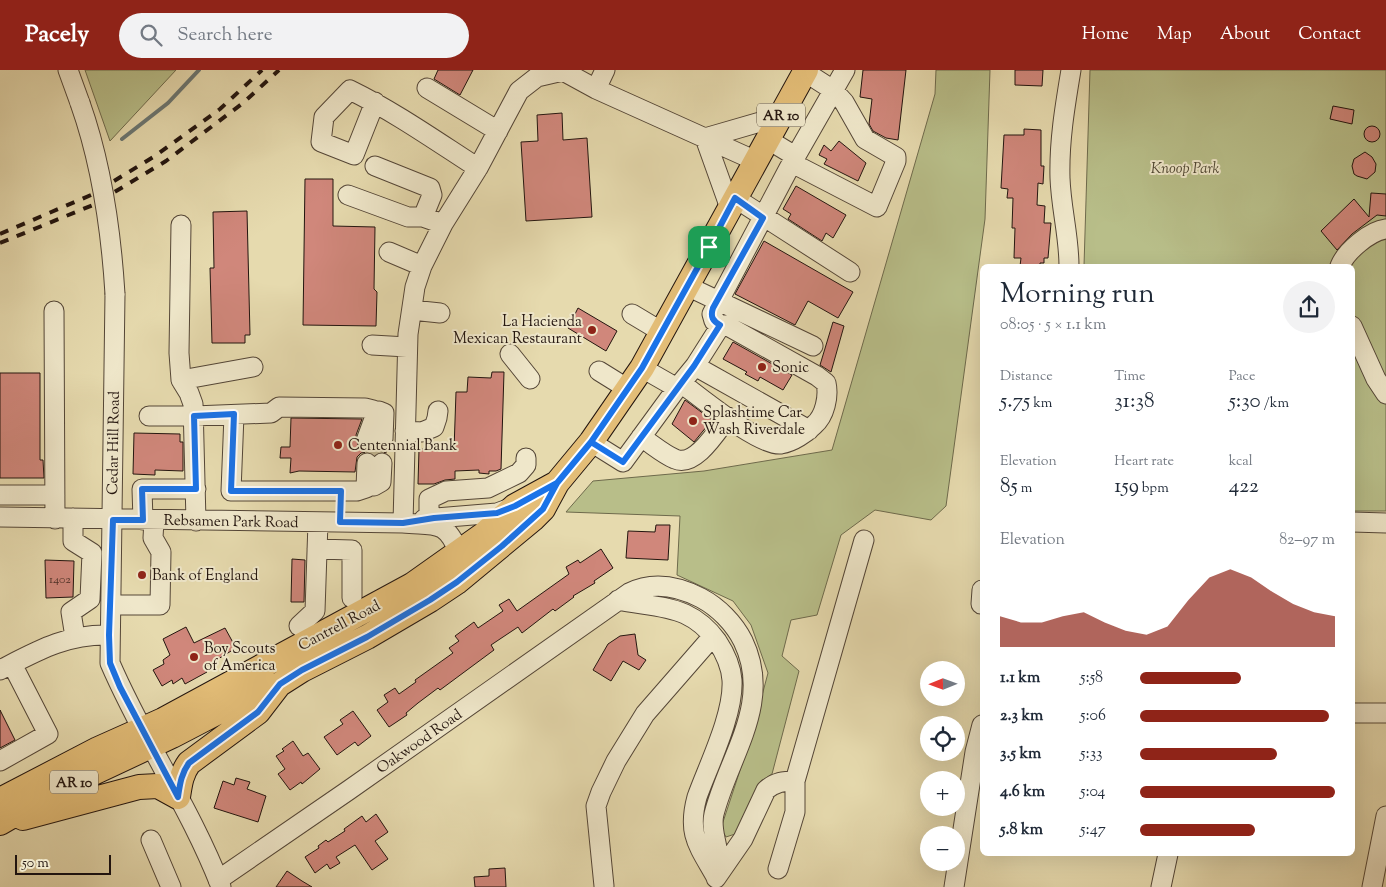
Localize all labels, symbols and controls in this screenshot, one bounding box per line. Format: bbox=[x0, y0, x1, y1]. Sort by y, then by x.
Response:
search box bbox=[119, 13, 469, 58]
text: Pacely bbox=[25, 18, 89, 52]
icon: search bbox=[137, 21, 165, 49]
text: Search here bbox=[177, 22, 273, 49]
text: Home bbox=[1082, 22, 1129, 48]
text: Map bbox=[1157, 22, 1192, 48]
text: About bbox=[1220, 22, 1270, 48]
text: Contact bbox=[1298, 22, 1361, 48]
road number: AR 10 bbox=[757, 104, 805, 126]
park label: Knoop Park bbox=[1151, 159, 1220, 180]
pin bbox=[688, 226, 730, 268]
icon: arrive bbox=[695, 233, 723, 261]
text: Morning run bbox=[1000, 275, 1155, 315]
button: share bbox=[1283, 281, 1335, 333]
place label: La Hacienda Mexican Restaurant bbox=[453, 312, 582, 350]
text: 08:05 · 5 × 1.1 km bbox=[1000, 314, 1106, 337]
marker: La Hacienda Mexican Restaurant bbox=[586, 324, 598, 336]
place label: Sonic bbox=[772, 358, 809, 379]
marker: Sonic bbox=[756, 361, 768, 373]
text: Distance bbox=[1000, 367, 1053, 387]
text: Time bbox=[1114, 367, 1145, 387]
text: Pace bbox=[1229, 367, 1255, 387]
text: 5.75 bbox=[1000, 387, 1030, 417]
text: 31:38 bbox=[1114, 387, 1154, 417]
text: 5:30 bbox=[1229, 387, 1261, 417]
street label: Cedar Hill Road bbox=[103, 390, 126, 495]
text: km bbox=[1030, 394, 1052, 414]
text: /km bbox=[1261, 394, 1289, 414]
place label: Splashtime Car Wash Riverdale bbox=[703, 403, 805, 441]
marker: Splashtime Car Wash Riverdale bbox=[687, 415, 699, 427]
place label: Centennial Bank bbox=[348, 436, 457, 457]
marker: Centennial Bank bbox=[332, 439, 344, 451]
text: Elevation bbox=[1000, 452, 1057, 472]
text: Heart rate bbox=[1114, 452, 1174, 472]
text: kcal bbox=[1229, 452, 1253, 472]
text: 85 bbox=[1000, 472, 1018, 502]
text: 159 bbox=[1114, 472, 1139, 502]
text: 422 bbox=[1229, 472, 1259, 502]
text: m bbox=[1018, 479, 1032, 499]
text: bpm bbox=[1139, 479, 1169, 499]
street label: Rebsamen Park Road bbox=[163, 511, 299, 534]
text: Elevation bbox=[1000, 529, 1065, 552]
text: 82–97 m bbox=[1279, 529, 1335, 552]
place label: Bank of England bbox=[152, 566, 259, 587]
marker: Bank of England bbox=[136, 569, 148, 581]
house number: 1402 bbox=[49, 571, 71, 589]
street label: Cantrell Road bbox=[295, 596, 385, 657]
place label: Boy Scouts of America bbox=[204, 639, 276, 677]
marker: Boy Scouts of America bbox=[188, 651, 200, 663]
north arrow bbox=[920, 661, 965, 706]
map controls bbox=[920, 661, 965, 871]
text: 1.1 km bbox=[1000, 667, 1040, 690]
text: 5:58 bbox=[1080, 667, 1103, 690]
street label: Oakwood Road bbox=[373, 705, 467, 780]
text: 2.3 km bbox=[1000, 705, 1043, 728]
text: 5:06 bbox=[1080, 705, 1106, 728]
button: locate bbox=[920, 716, 965, 761]
text: 3.5 km bbox=[1000, 743, 1041, 766]
text: 5:33 bbox=[1080, 743, 1103, 766]
road number: AR 10 bbox=[50, 770, 98, 794]
button: + bbox=[920, 771, 965, 816]
text: 4.6 km bbox=[1000, 781, 1045, 804]
text: 5:04 bbox=[1080, 781, 1105, 804]
text: 5.8 km bbox=[1000, 819, 1043, 842]
text: 5:47 bbox=[1080, 819, 1106, 842]
button: − bbox=[920, 826, 965, 871]
scale bar bbox=[15, 852, 111, 875]
text: 50 m bbox=[22, 854, 49, 874]

